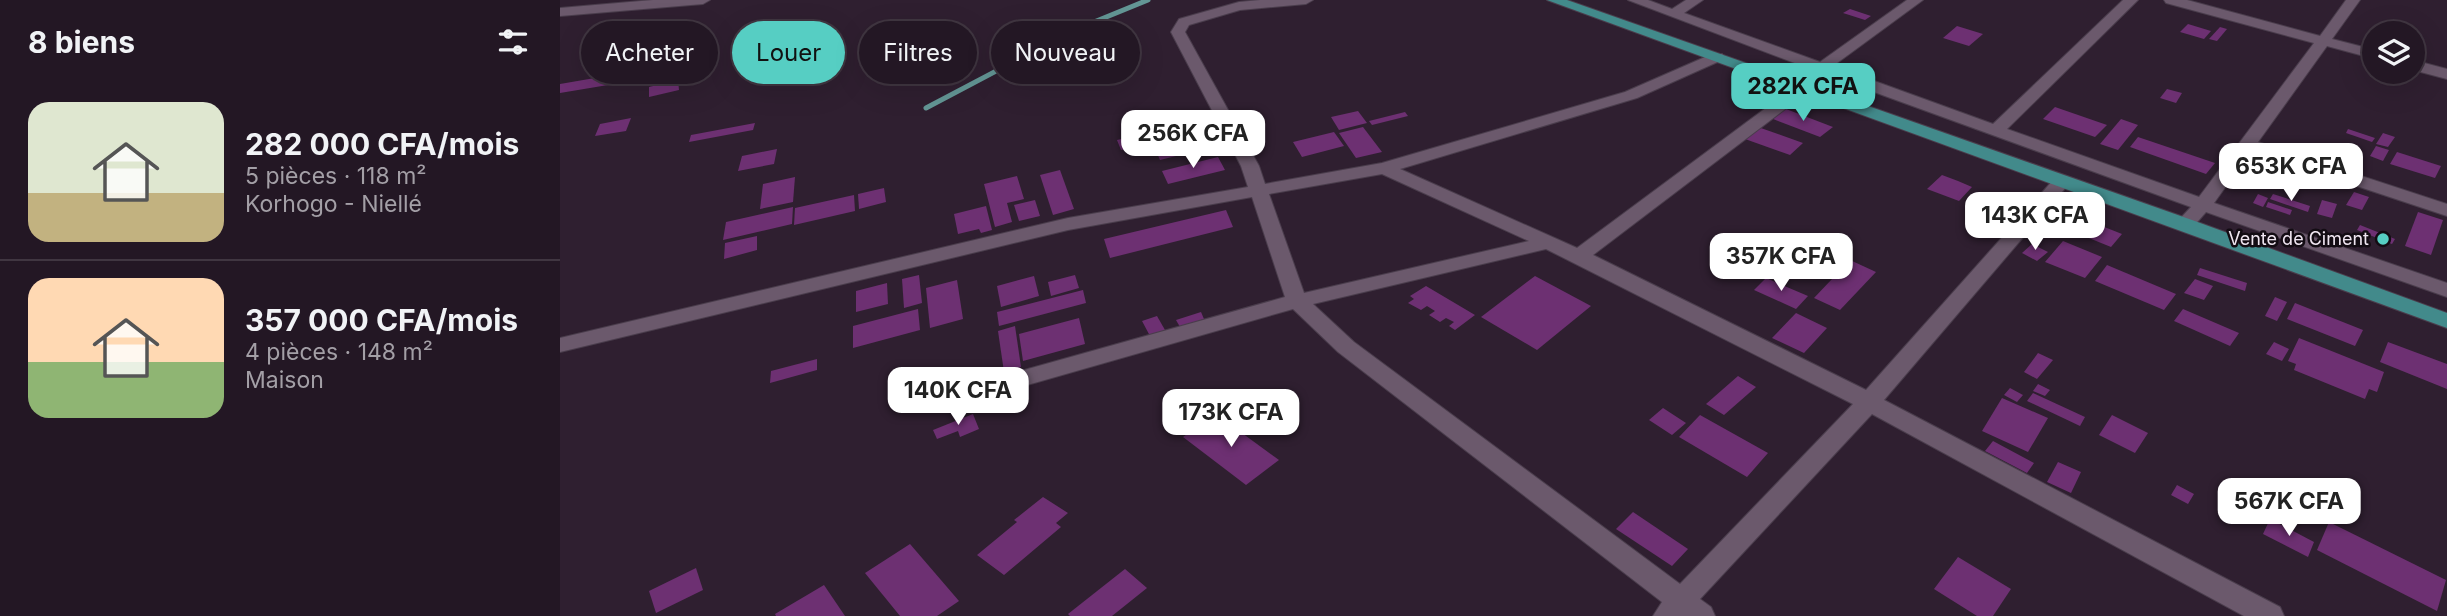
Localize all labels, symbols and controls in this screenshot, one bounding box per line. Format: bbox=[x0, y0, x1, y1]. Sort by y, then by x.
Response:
chip: Acheter bbox=[581, 21, 718, 84]
chip: Louer bbox=[732, 21, 845, 84]
chip: Filtres bbox=[859, 21, 977, 84]
chip: Nouveau bbox=[991, 21, 1140, 84]
map controls bbox=[2362, 21, 2425, 84]
button: layers bbox=[2362, 21, 2425, 84]
icon: filters bbox=[494, 23, 532, 61]
text: 8 biens bbox=[28, 24, 135, 60]
pin: 282K CFA bbox=[1731, 64, 1875, 123]
text: 282K CFA bbox=[1747, 72, 1859, 100]
pin: 256K CFA bbox=[1121, 110, 1265, 170]
text: 256K CFA bbox=[1137, 119, 1249, 147]
text: 282 000 CFA/mois bbox=[245, 126, 519, 162]
icon: home bbox=[84, 130, 168, 214]
pin: 653K CFA bbox=[2219, 144, 2363, 203]
text: 653K CFA bbox=[2235, 152, 2347, 180]
text: 5 pièces · 118 m² bbox=[245, 162, 426, 190]
text: Korhogo - Niellé bbox=[245, 190, 422, 218]
pin: 143K CFA bbox=[1963, 192, 2107, 252]
text: 143K CFA bbox=[1981, 201, 2089, 229]
place label: Vente de Ciment bbox=[2228, 228, 2369, 249]
marker: Vente de Ciment bbox=[2375, 231, 2391, 247]
pin: 357K CFA bbox=[1709, 233, 1853, 293]
text: 357K CFA bbox=[1726, 242, 1836, 270]
text: 357 000 CFA/mois bbox=[245, 302, 518, 338]
icon: home bbox=[84, 306, 168, 390]
text: 4 pièces · 148 m² bbox=[245, 338, 433, 366]
text: Maison bbox=[245, 366, 324, 394]
pin: 140K CFA bbox=[886, 368, 1030, 427]
text: 140K CFA bbox=[904, 376, 1012, 404]
pin: 173K CFA bbox=[1159, 390, 1303, 449]
text: 173K CFA bbox=[1178, 398, 1284, 426]
pin: 567K CFA bbox=[2217, 478, 2361, 538]
text: 567K CFA bbox=[2234, 487, 2344, 515]

